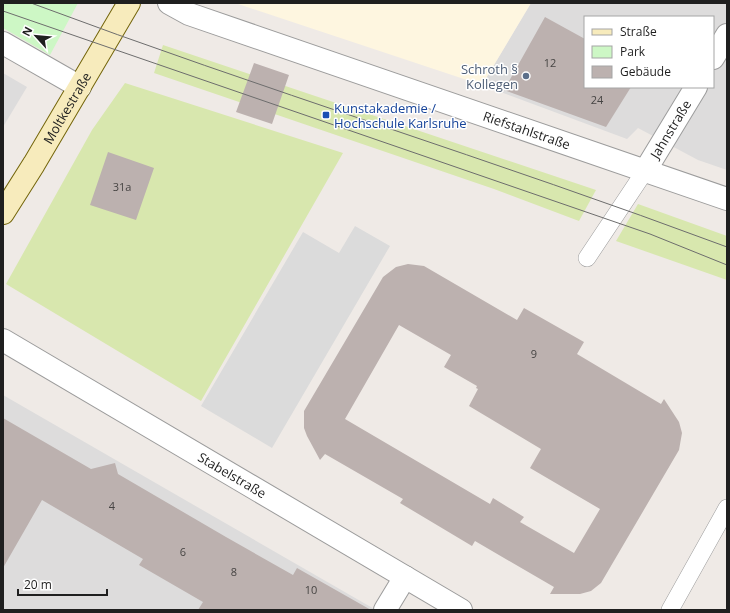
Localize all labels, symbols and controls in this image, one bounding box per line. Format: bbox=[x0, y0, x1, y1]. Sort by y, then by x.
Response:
north arrow bbox=[16, 16, 56, 56]
legend bbox=[584, 16, 714, 88]
text: Straße bbox=[620, 23, 657, 40]
text: N bbox=[18, 24, 35, 39]
text: Park bbox=[620, 43, 646, 60]
house number: 12 bbox=[544, 55, 556, 70]
place label: Schroth § Kollegen bbox=[461, 60, 518, 93]
text: Gebäude bbox=[620, 63, 671, 80]
street label: Moltkestraße bbox=[39, 69, 95, 147]
marker: Schroth § Kollegen bbox=[521, 71, 531, 81]
house number: 24 bbox=[591, 92, 604, 107]
street label: Jahnstraße bbox=[645, 96, 695, 163]
place label: Kunstakademie / Hochschule Karlsruhe bbox=[334, 99, 466, 132]
street label: Riefstahlstraße bbox=[481, 107, 573, 153]
marker: Kunstakademie / Hochschule Karlsruhe bbox=[321, 110, 331, 120]
house number: 31a bbox=[113, 179, 131, 194]
house number: 9 bbox=[531, 346, 537, 361]
street label: Stabelstraße bbox=[195, 448, 270, 502]
house number: 4 bbox=[109, 498, 116, 513]
house number: 6 bbox=[180, 544, 186, 559]
house number: 8 bbox=[231, 564, 237, 579]
scale bar bbox=[18, 571, 107, 597]
text: 20 m bbox=[24, 576, 52, 593]
house number: 10 bbox=[305, 582, 317, 597]

